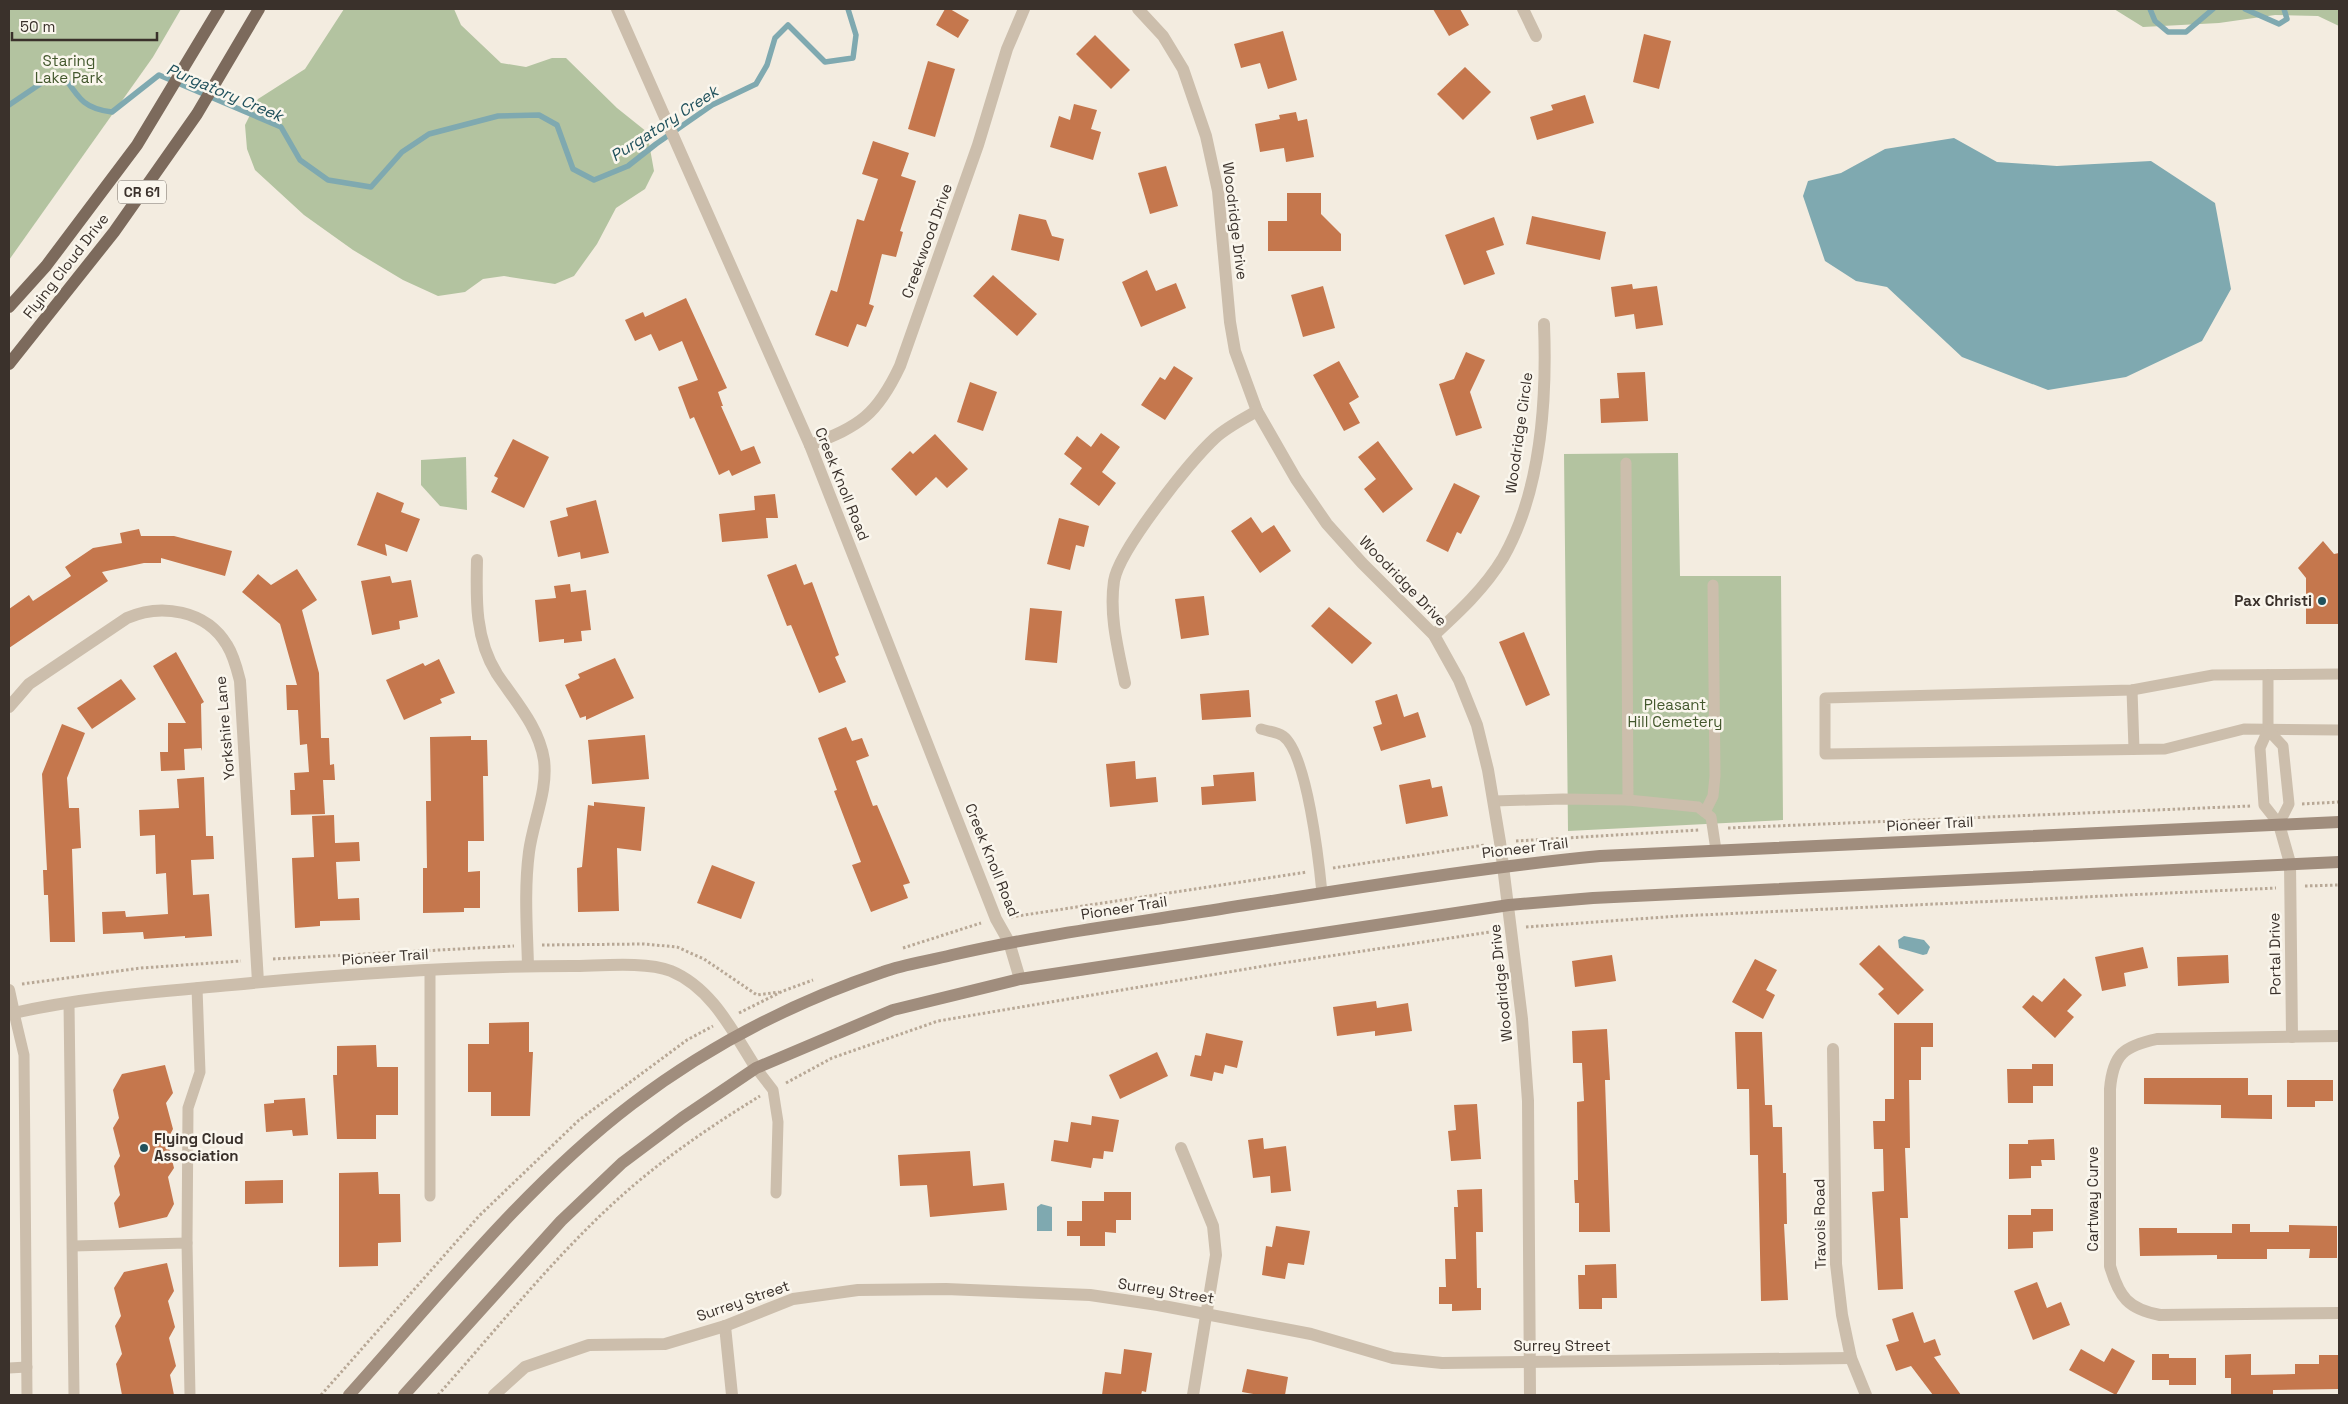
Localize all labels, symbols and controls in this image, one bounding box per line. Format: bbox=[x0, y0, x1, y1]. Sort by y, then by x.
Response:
scale bar bbox=[12, 10, 158, 42]
text: 50 m bbox=[20, 17, 55, 36]
park label: Staring Lake Park bbox=[35, 51, 103, 87]
water label: Purgatory Creek bbox=[163, 58, 288, 127]
water label: Purgatory Creek bbox=[606, 79, 724, 166]
street label: Woodridge Drive bbox=[1219, 161, 1252, 281]
road number: CR 61 bbox=[118, 180, 166, 203]
street label: Creekwood Drive bbox=[897, 181, 956, 301]
street label: Flying Cloud Drive bbox=[19, 209, 113, 322]
street label: Woodridge Circle bbox=[1501, 371, 1536, 495]
street label: Creek Knoll Road bbox=[811, 424, 874, 543]
street label: Woodridge Drive bbox=[1355, 531, 1451, 630]
place label: Pax Christi bbox=[2234, 591, 2312, 610]
marker: Pax Christi bbox=[2316, 595, 2328, 607]
street label: Yorkshire Lane bbox=[210, 675, 239, 781]
park label: Pleasant Hill Cemetery bbox=[1627, 695, 1723, 731]
street label: Creek Knoll Road bbox=[961, 800, 1024, 919]
street label: Pioneer Trail bbox=[1886, 812, 1974, 835]
street label: Pioneer Trail bbox=[1481, 833, 1569, 862]
street label: Pioneer Trail bbox=[1079, 891, 1168, 924]
street label: Portal Drive bbox=[2264, 912, 2285, 995]
street label: Woodridge Drive bbox=[1485, 923, 1516, 1043]
street label: Pioneer Trail bbox=[341, 944, 429, 969]
place label: Flying Cloud Association bbox=[154, 1129, 244, 1165]
marker: Flying Cloud Association bbox=[138, 1142, 150, 1154]
street label: Cartway Curve bbox=[2083, 1146, 2102, 1252]
street label: Travois Road bbox=[1809, 1179, 1830, 1269]
street label: Surrey Street bbox=[1117, 1274, 1216, 1308]
street label: Surrey Street bbox=[694, 1276, 792, 1325]
street label: Surrey Street bbox=[1513, 1336, 1611, 1355]

